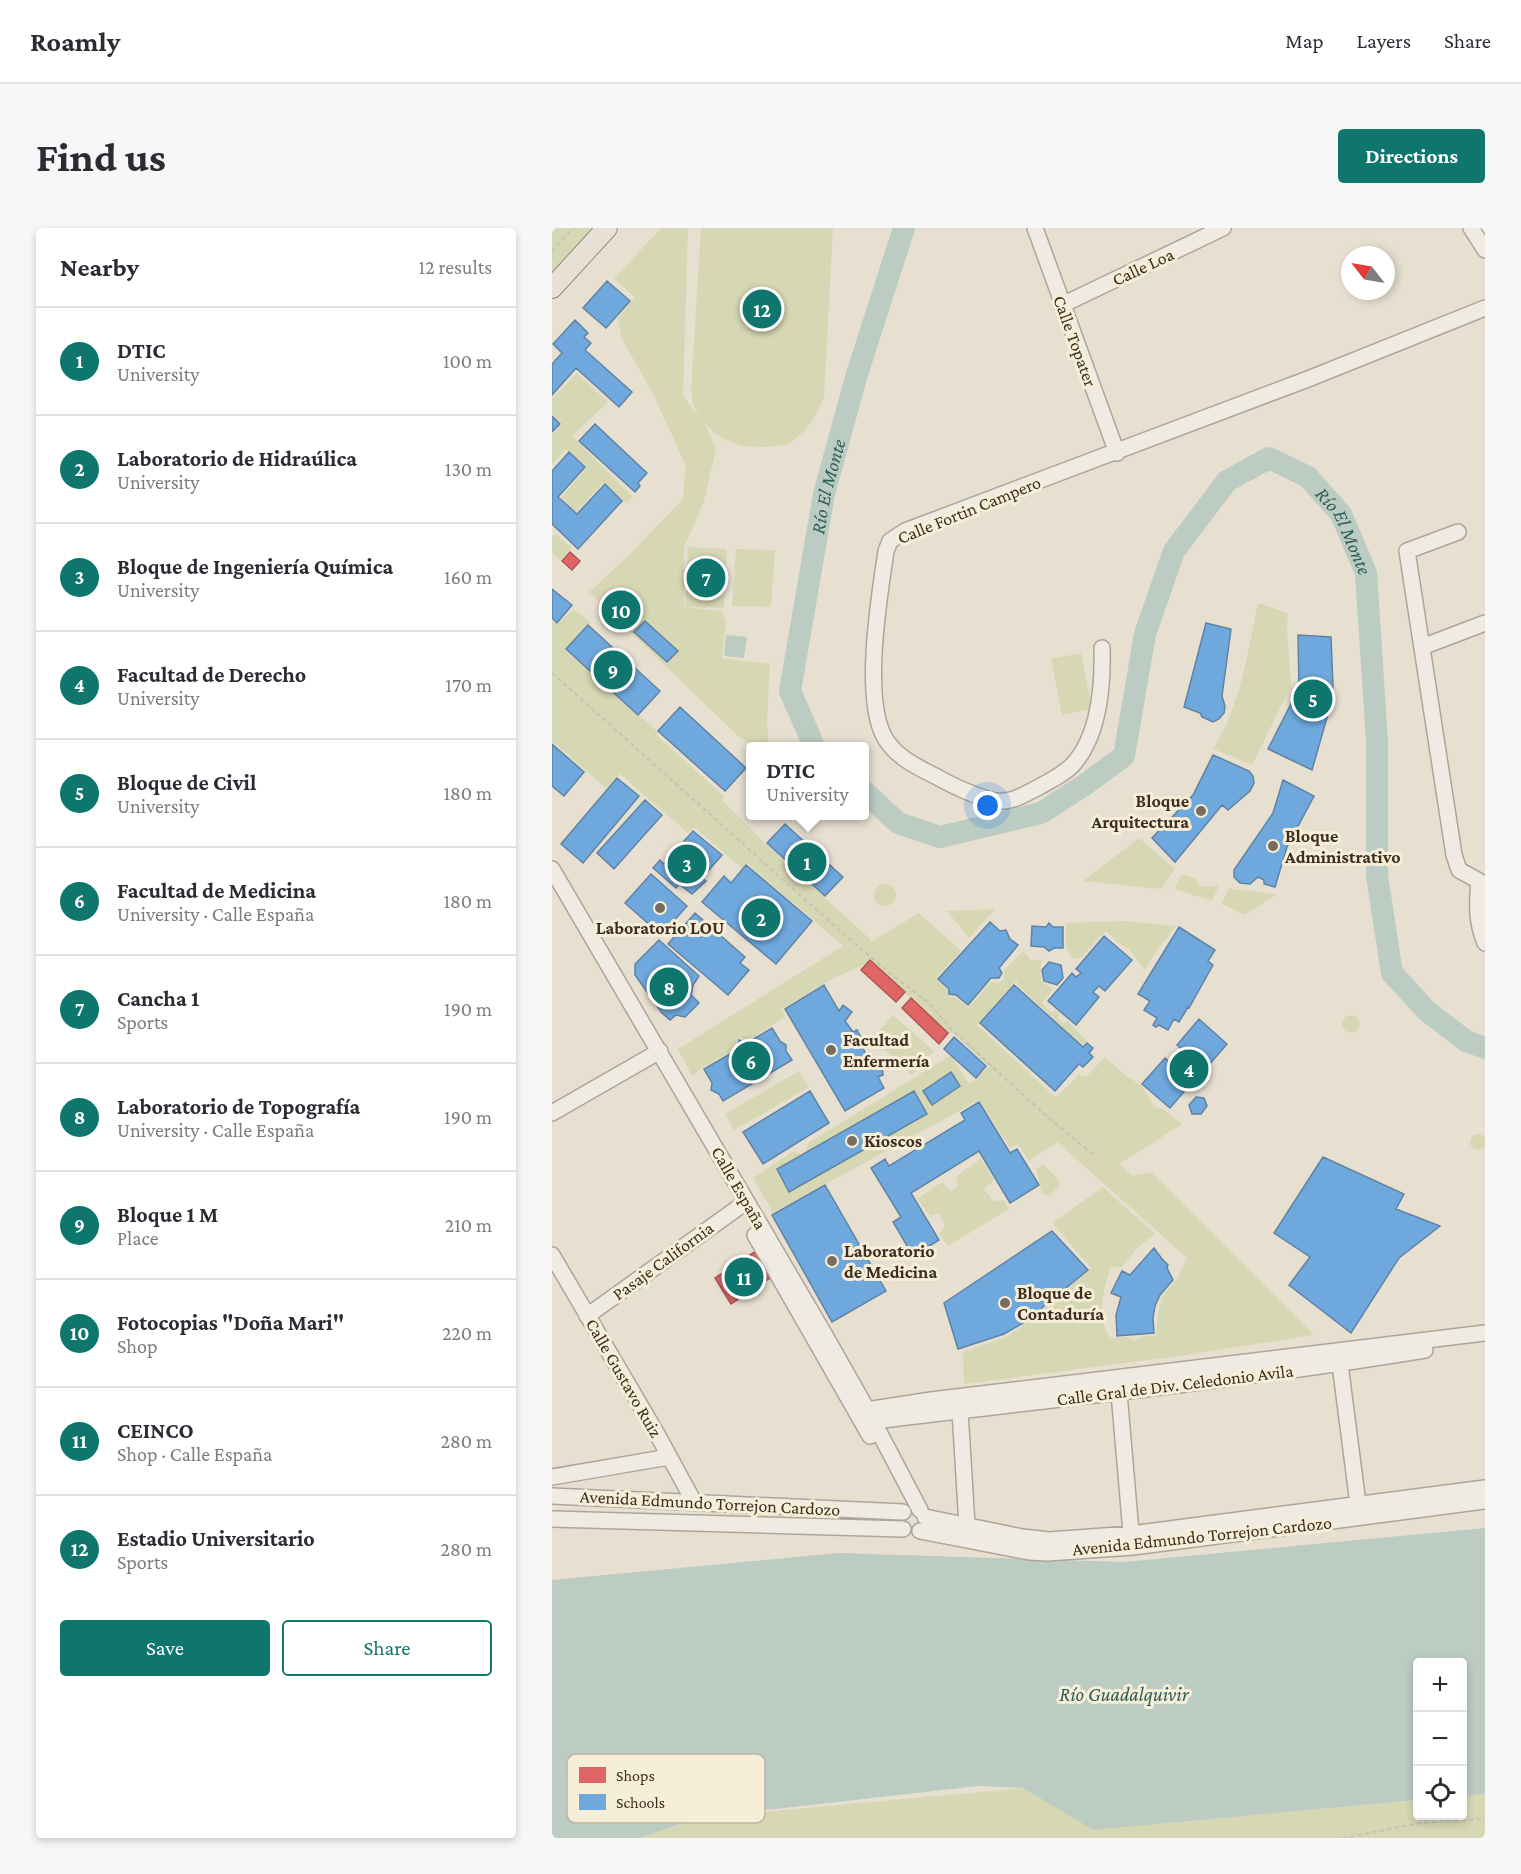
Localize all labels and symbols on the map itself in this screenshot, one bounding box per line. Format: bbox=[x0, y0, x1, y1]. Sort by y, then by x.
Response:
street label: Calle Loa bbox=[1109, 244, 1177, 290]
north arrow bbox=[1341, 246, 1395, 300]
pin: 12 bbox=[742, 286, 782, 332]
street label: Calle Topater bbox=[1049, 293, 1101, 390]
water label: Río El Monte bbox=[806, 436, 850, 536]
street label: Calle Fortin Campero bbox=[894, 472, 1044, 548]
water label: Río El Monte bbox=[1311, 483, 1376, 578]
pin: 7 bbox=[686, 556, 726, 600]
pin: 10 bbox=[602, 588, 640, 632]
pin: 9 bbox=[594, 648, 632, 692]
pin: 5 bbox=[1294, 676, 1332, 722]
your location bbox=[973, 791, 1002, 820]
place label: Bloque Arquitectura bbox=[1090, 791, 1189, 832]
marker: Bloque Arquitectura bbox=[1194, 804, 1208, 818]
place label: Bloque Administrativo bbox=[1284, 826, 1401, 867]
marker: Bloque Administrativo bbox=[1266, 839, 1280, 853]
pin: 1 bbox=[788, 840, 826, 884]
pin: 3 bbox=[668, 842, 706, 886]
pin: 2 bbox=[742, 896, 780, 940]
marker: Laboratorio LOU bbox=[653, 901, 667, 915]
place label: Laboratorio LOU bbox=[596, 918, 724, 938]
pin: 8 bbox=[650, 964, 688, 1010]
place label: Facultad Enfermería bbox=[843, 1030, 930, 1071]
pin: 6 bbox=[732, 1038, 770, 1084]
marker: Facultad Enfermería bbox=[824, 1043, 838, 1057]
pin: 4 bbox=[1170, 1046, 1208, 1092]
place label: Kioscos bbox=[864, 1131, 922, 1151]
marker: Kioscos bbox=[845, 1134, 859, 1148]
street label: Calle España bbox=[707, 1143, 771, 1233]
street label: Pasaje California bbox=[609, 1218, 718, 1305]
place label: Laboratorio de Medicina bbox=[844, 1241, 937, 1282]
pin: 11 bbox=[724, 1254, 764, 1300]
marker: Laboratorio de Medicina bbox=[825, 1254, 839, 1268]
place label: Bloque de Contaduría bbox=[1017, 1283, 1104, 1324]
marker: Bloque de Contaduría bbox=[998, 1296, 1012, 1310]
street label: Calle Gustavo Ruiz bbox=[582, 1315, 666, 1441]
street label: Calle Gral de Div. Celedonio Avila bbox=[1056, 1361, 1294, 1409]
street label: Avenida Edmundo Torrejon Cardozo bbox=[579, 1486, 841, 1521]
street label: Avenida Edmundo Torrejon Cardozo bbox=[1071, 1512, 1333, 1561]
water label: Río Guadalquivir bbox=[1059, 1683, 1190, 1706]
legend bbox=[567, 1754, 765, 1823]
text: Shops bbox=[616, 1767, 655, 1785]
text: Schools bbox=[616, 1794, 665, 1811]

